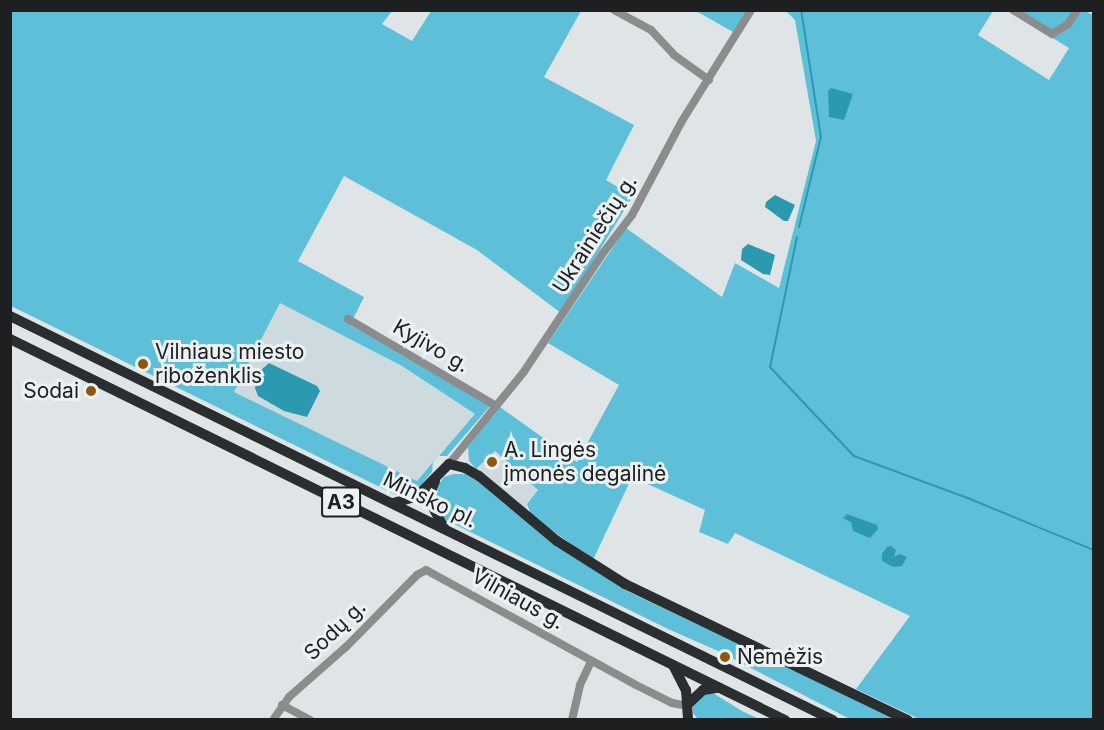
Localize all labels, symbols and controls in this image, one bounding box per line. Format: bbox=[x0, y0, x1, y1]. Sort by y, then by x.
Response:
street label: Ukrainiečių g. bbox=[547, 170, 643, 298]
street label: Kyjivo g. bbox=[388, 314, 474, 378]
place label: Vilniaus miesto riboženklis bbox=[155, 339, 304, 389]
marker: Vilniaus miesto riboženklis bbox=[136, 357, 150, 371]
place label: Sodai bbox=[23, 378, 79, 404]
marker: Sodai bbox=[84, 384, 98, 398]
place label: A. Lingės įmonės degalinė bbox=[504, 437, 666, 487]
marker: A. Lingės įmonės degalinė bbox=[485, 455, 499, 469]
street label: Minsko pl. bbox=[379, 467, 481, 533]
road number: A3 bbox=[320, 485, 362, 519]
street label: Vilniaus g. bbox=[467, 563, 569, 635]
street label: Sodų g. bbox=[299, 594, 371, 666]
place label: Nemėžis bbox=[737, 644, 823, 670]
marker: Nemėžis bbox=[718, 650, 732, 664]

